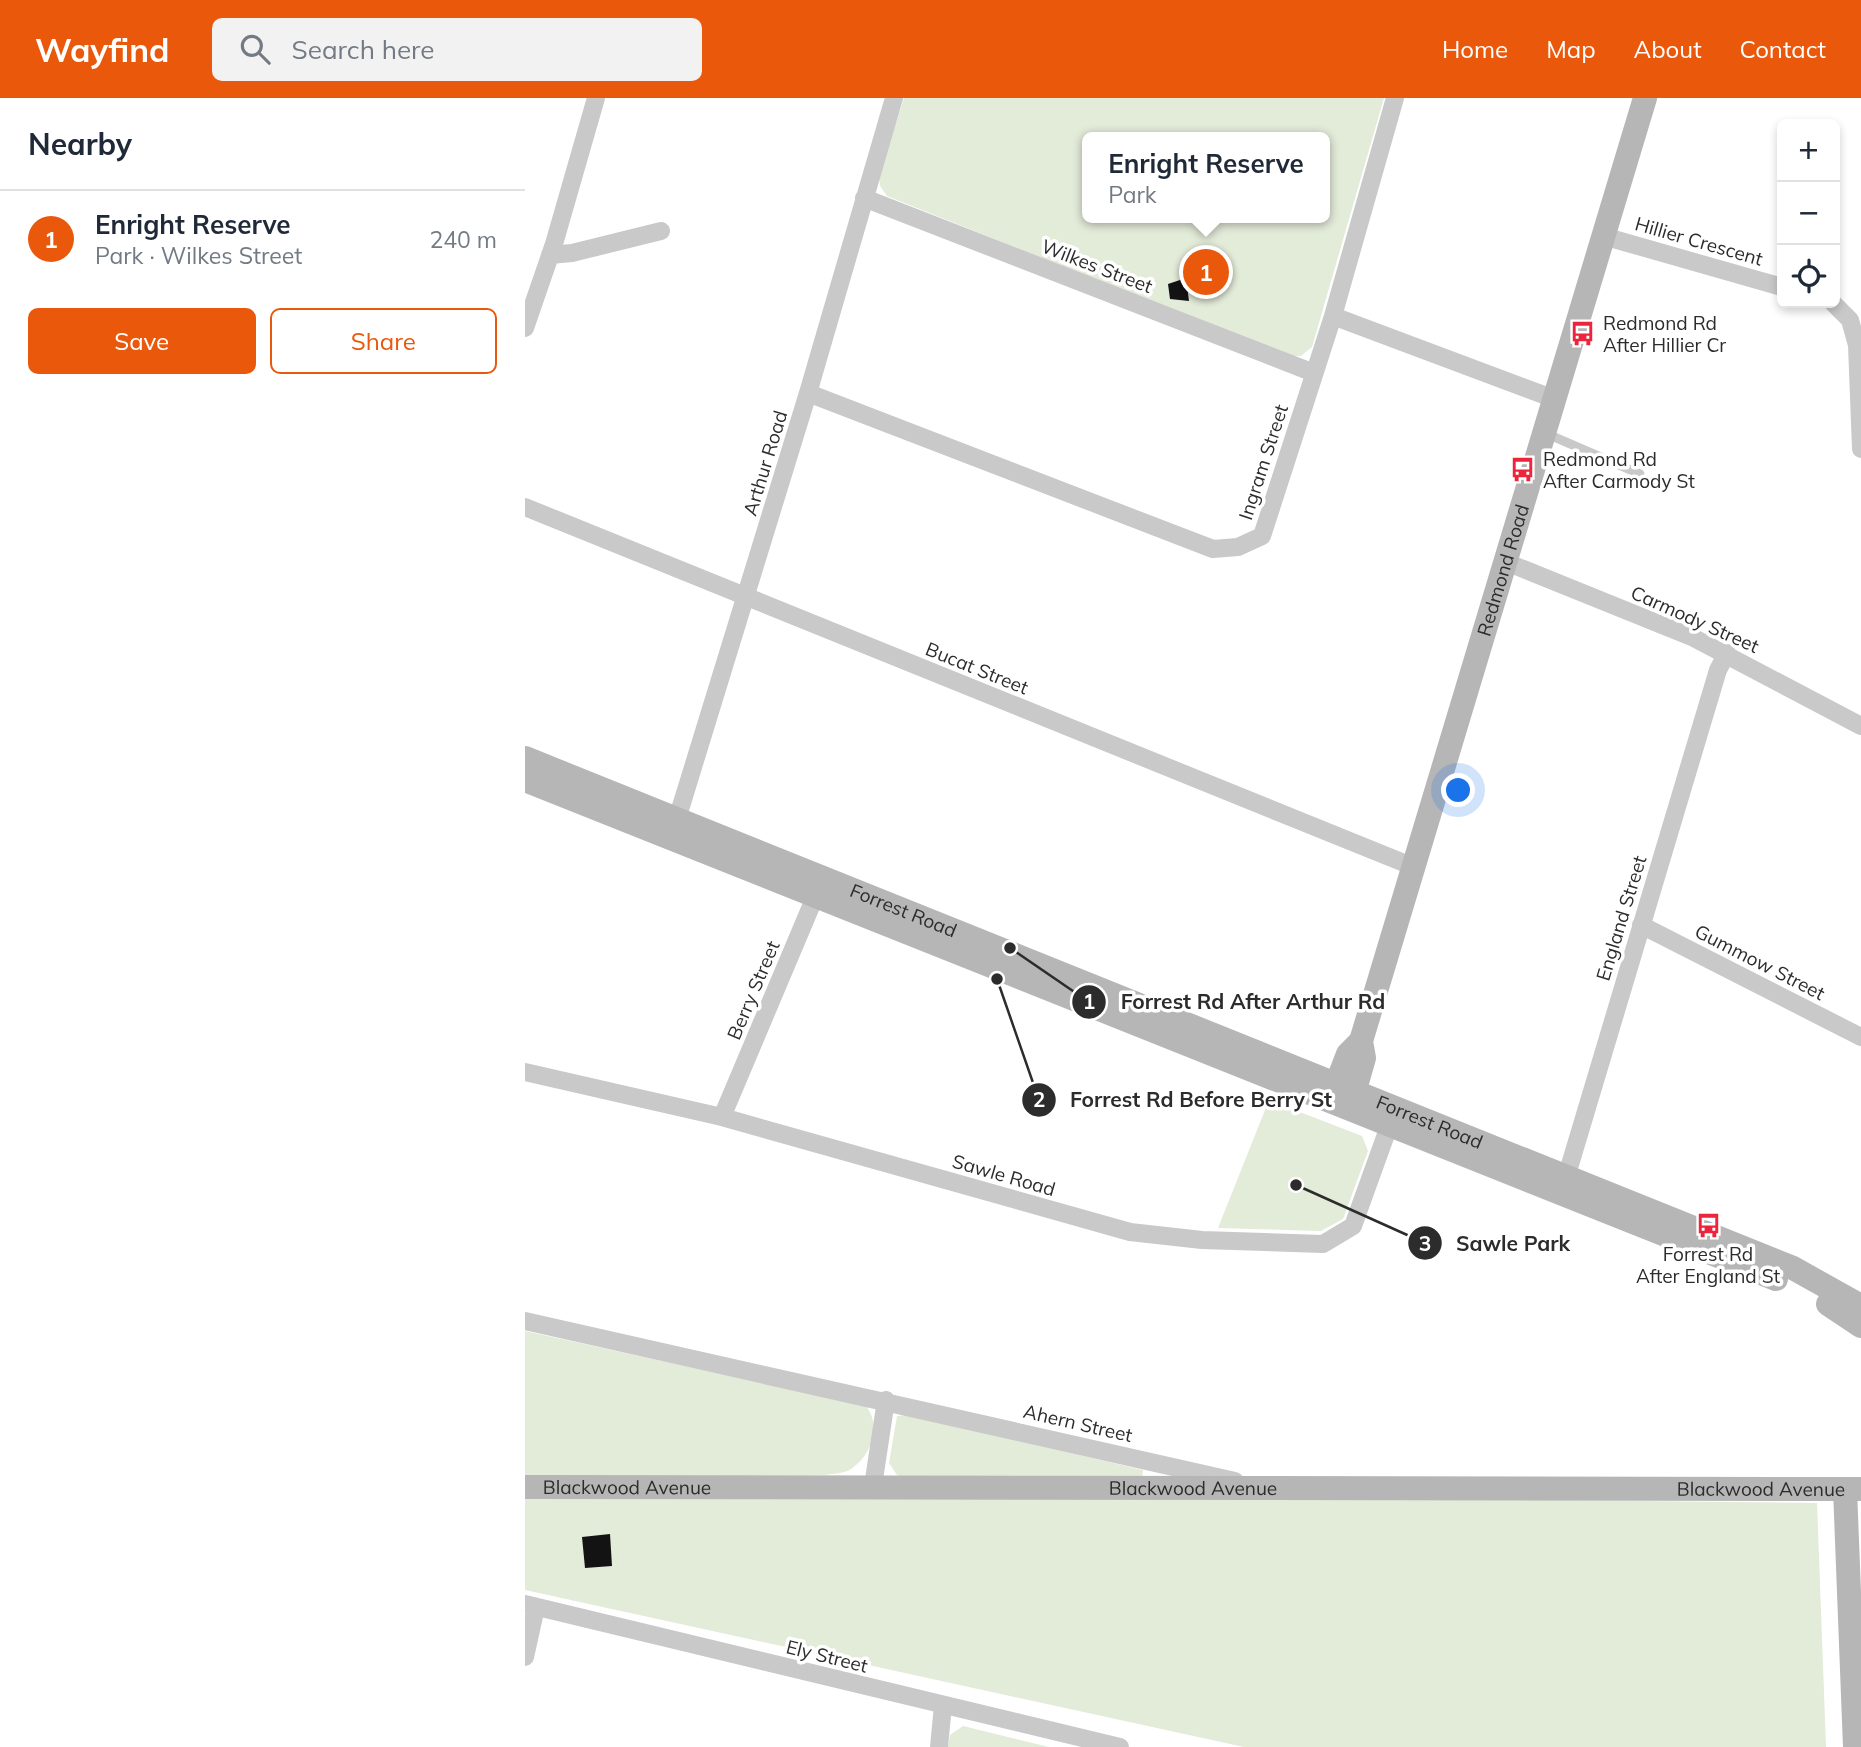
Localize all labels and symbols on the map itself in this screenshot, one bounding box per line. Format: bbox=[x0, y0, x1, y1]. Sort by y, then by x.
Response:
street label: Hillier Crescent bbox=[1632, 211, 1766, 271]
street label: Wilkes Street bbox=[1038, 234, 1156, 298]
pin: 1 bbox=[1183, 246, 1229, 298]
place label: Redmond Rd After Hillier Cr bbox=[1603, 311, 1726, 357]
bus stop icon: Redmond Rd After Hillier Cr bbox=[1569, 320, 1597, 348]
street label: Ingram Street bbox=[1233, 401, 1293, 523]
street label: Arthur Road bbox=[738, 408, 792, 518]
place label: Redmond Rd After Carmody St bbox=[1543, 447, 1695, 493]
bus stop icon: Redmond Rd After Carmody St bbox=[1509, 456, 1537, 484]
street label: Redmond Road bbox=[1472, 501, 1534, 639]
street label: Carmody Street bbox=[1627, 580, 1763, 658]
street label: Bucat Street bbox=[922, 637, 1032, 700]
your location bbox=[1441, 773, 1475, 807]
street label: England Street bbox=[1591, 852, 1652, 984]
street label: Forrest Road bbox=[847, 878, 960, 942]
street label: Gummow Street bbox=[1691, 919, 1829, 1005]
street label: Berry Street bbox=[721, 937, 785, 1043]
callout: Forrest Rd After Arthur Rd bbox=[1072, 981, 1399, 1023]
text: 1 bbox=[1083, 988, 1095, 1014]
text: Forrest Rd After Arthur Rd bbox=[1121, 988, 1385, 1014]
callout: Forrest Rd Before Berry St bbox=[1021, 1079, 1347, 1121]
text: 2 bbox=[1033, 1086, 1045, 1112]
text: Forrest Rd Before Berry St bbox=[1070, 1086, 1332, 1112]
street label: Forrest Road bbox=[1373, 1090, 1486, 1154]
street label: Sawle Road bbox=[950, 1149, 1058, 1201]
bus stop icon: Forrest Rd After England St bbox=[1694, 1212, 1722, 1240]
callout: Sawle Park bbox=[1407, 1222, 1584, 1264]
text: 3 bbox=[1419, 1230, 1431, 1256]
text: Sawle Park bbox=[1456, 1230, 1570, 1256]
place label: Forrest Rd After England St bbox=[1636, 1242, 1780, 1288]
street label: Ahern Street bbox=[1021, 1399, 1135, 1447]
street label: Blackwood Avenue bbox=[543, 1475, 711, 1499]
street label: Blackwood Avenue bbox=[1109, 1476, 1277, 1500]
street label: Blackwood Avenue bbox=[1677, 1477, 1845, 1501]
street label: Ely Street bbox=[784, 1634, 871, 1678]

